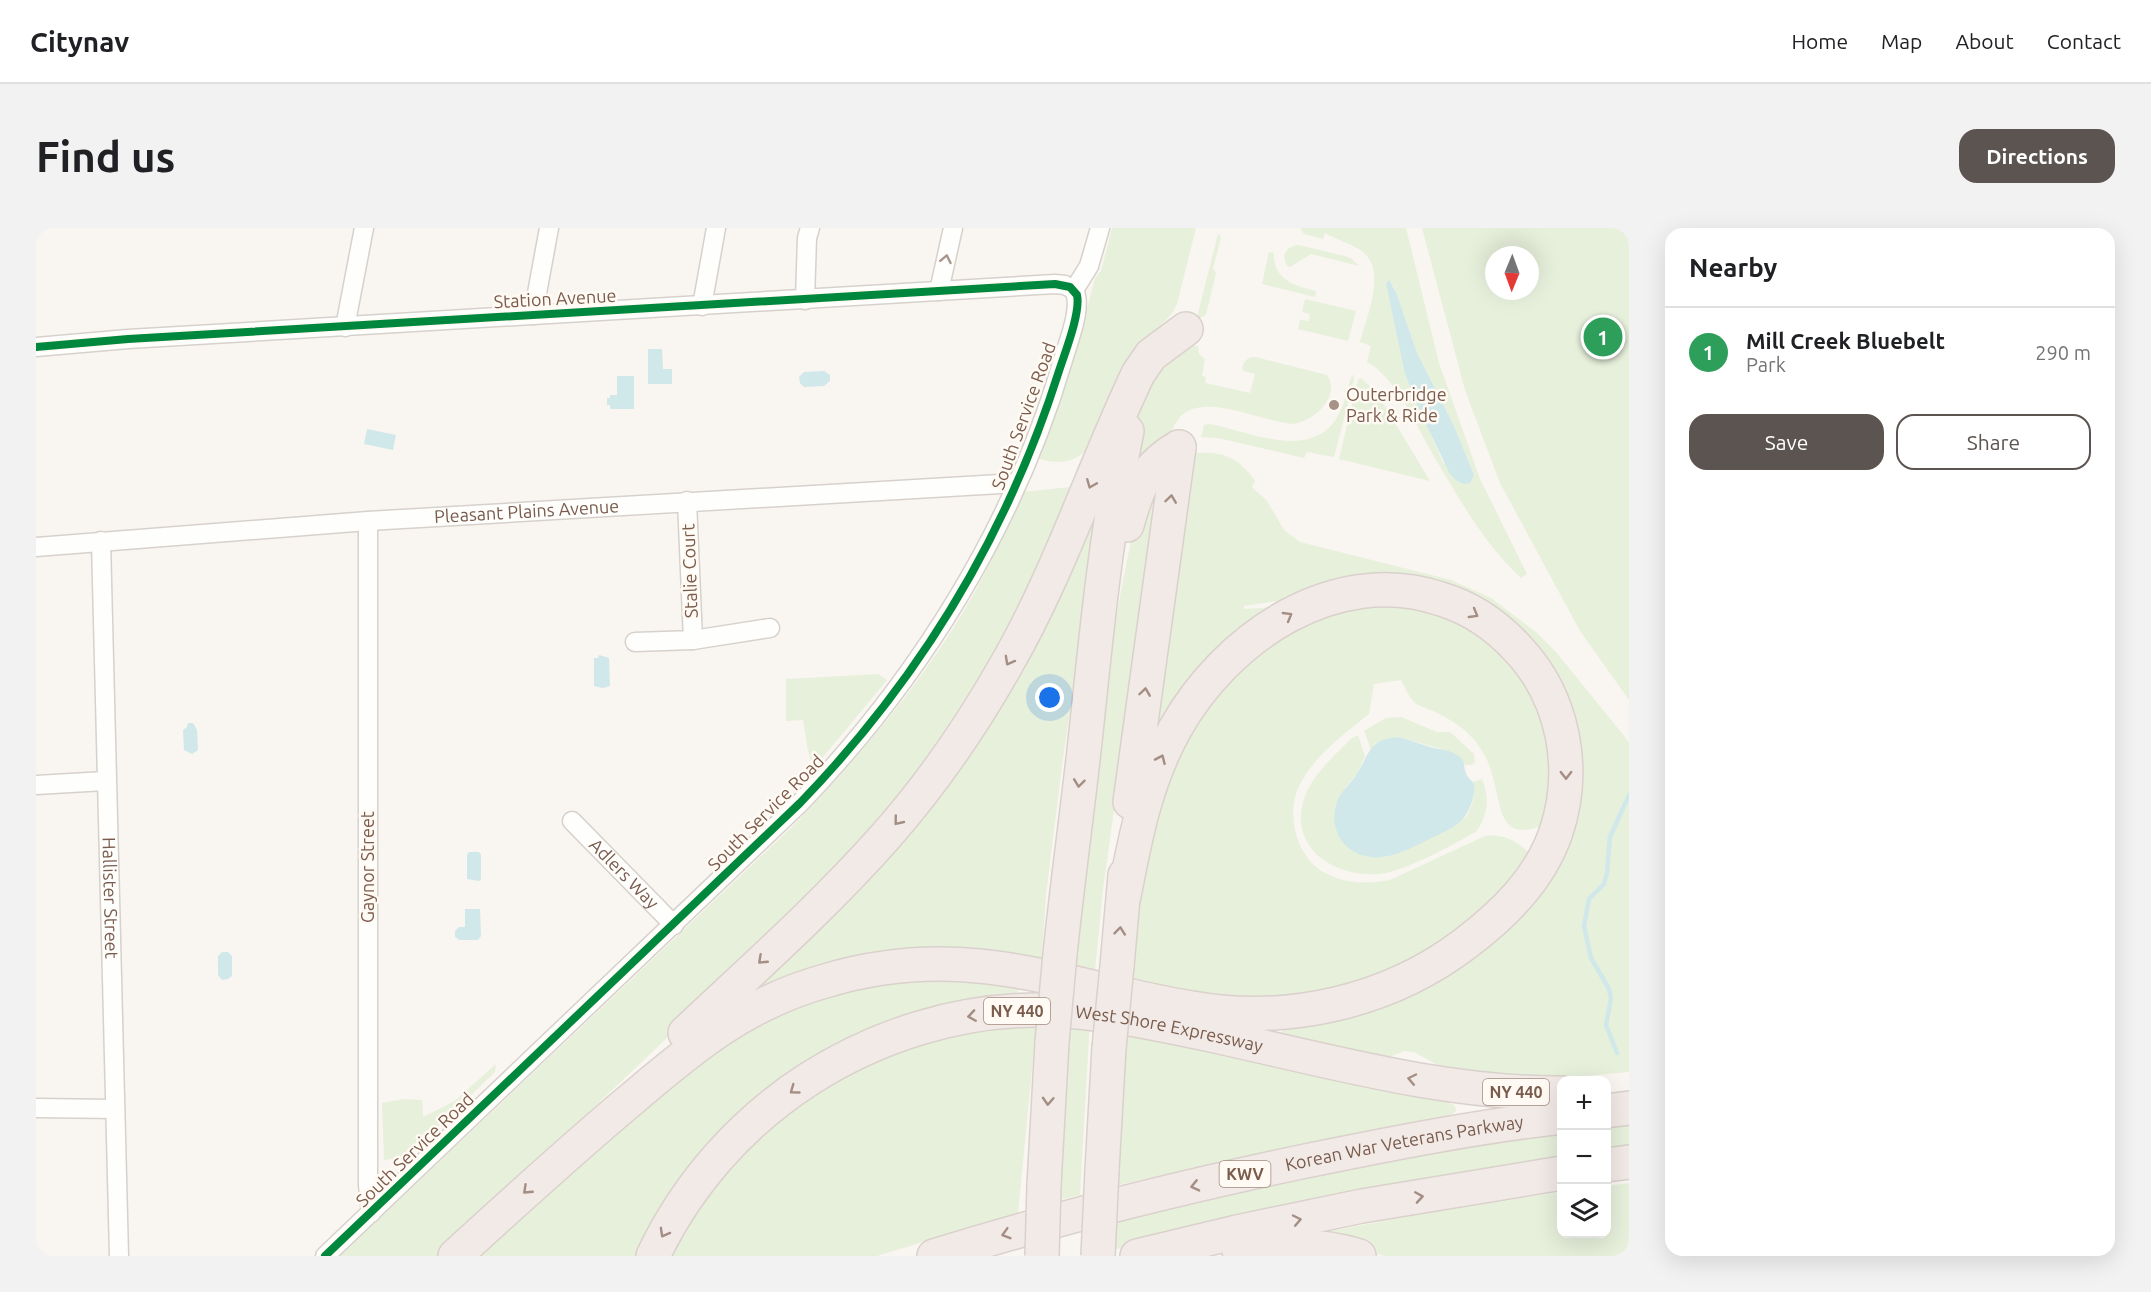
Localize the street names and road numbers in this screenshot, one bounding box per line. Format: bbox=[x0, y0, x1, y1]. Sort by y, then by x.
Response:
street label: Station Avenue bbox=[493, 285, 617, 311]
street label: South Service Road bbox=[987, 339, 1059, 492]
street label: Pleasant Plains Avenue bbox=[434, 495, 620, 526]
street label: Stalie Court bbox=[677, 523, 701, 619]
street label: South Service Road bbox=[703, 750, 827, 874]
street label: Gaynor Street bbox=[357, 811, 377, 923]
street label: Adlers Way bbox=[586, 834, 663, 912]
street label: Hallister Street bbox=[99, 837, 123, 959]
road number: NY 440 bbox=[984, 998, 1050, 1024]
street label: West Shore Expressway bbox=[1074, 1001, 1265, 1055]
road number: NY 440 bbox=[1483, 1079, 1549, 1105]
street label: South Service Road bbox=[351, 1088, 477, 1210]
street label: Korean War Veterans Parkway bbox=[1283, 1111, 1525, 1174]
road number: KWV bbox=[1220, 1161, 1270, 1187]

